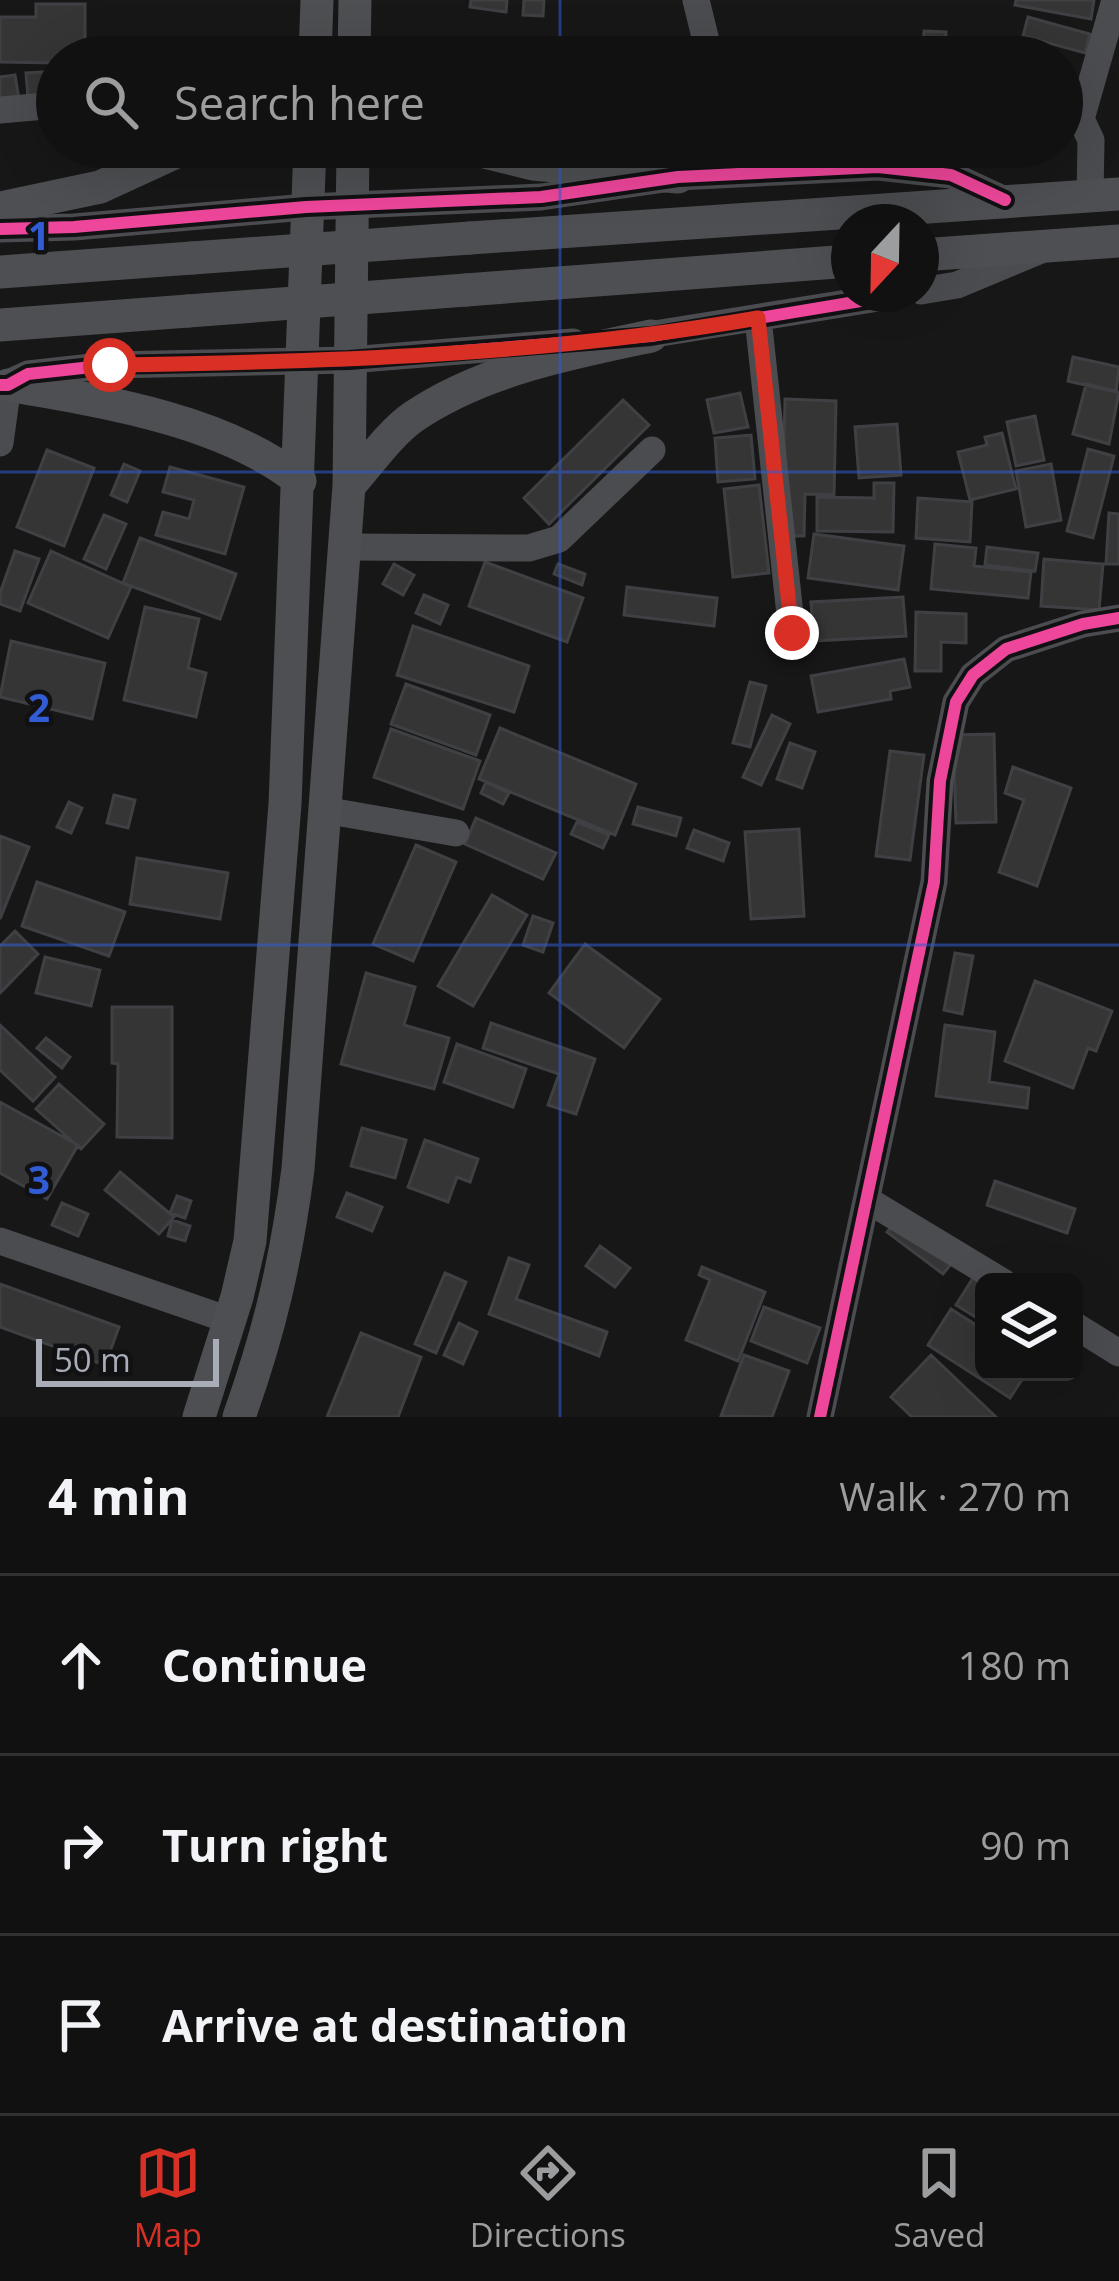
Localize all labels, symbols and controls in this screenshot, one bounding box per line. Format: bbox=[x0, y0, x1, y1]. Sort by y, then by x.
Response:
search box bbox=[36, 36, 1083, 168]
icon: search bbox=[78, 69, 144, 135]
text: Search here bbox=[174, 72, 425, 133]
north arrow bbox=[831, 204, 939, 312]
text: 1 bbox=[28, 208, 50, 261]
route start bbox=[83, 338, 137, 392]
route end bbox=[765, 606, 819, 660]
text: 2 bbox=[28, 680, 50, 733]
text: 3 bbox=[28, 1152, 50, 1205]
map controls bbox=[975, 1273, 1083, 1381]
button: layers bbox=[975, 1273, 1083, 1381]
scale bar bbox=[36, 1333, 219, 1386]
text: 50 m bbox=[54, 1337, 131, 1382]
text: 4 min bbox=[48, 1460, 190, 1530]
text: Walk · 270 m bbox=[839, 1469, 1071, 1522]
icon: ahead bbox=[48, 1632, 114, 1698]
text: Continue bbox=[162, 1634, 367, 1695]
text: 180 m bbox=[958, 1638, 1071, 1691]
icon: right bbox=[48, 1812, 114, 1878]
text: Turn right bbox=[162, 1814, 388, 1875]
text: 90 m bbox=[980, 1818, 1071, 1871]
icon: arrive bbox=[48, 1992, 114, 2058]
text: Arrive at destination bbox=[162, 1994, 628, 2055]
tab: Map bbox=[134, 2140, 202, 2257]
tab: Directions bbox=[470, 2140, 626, 2257]
tab: Saved bbox=[893, 2140, 985, 2257]

